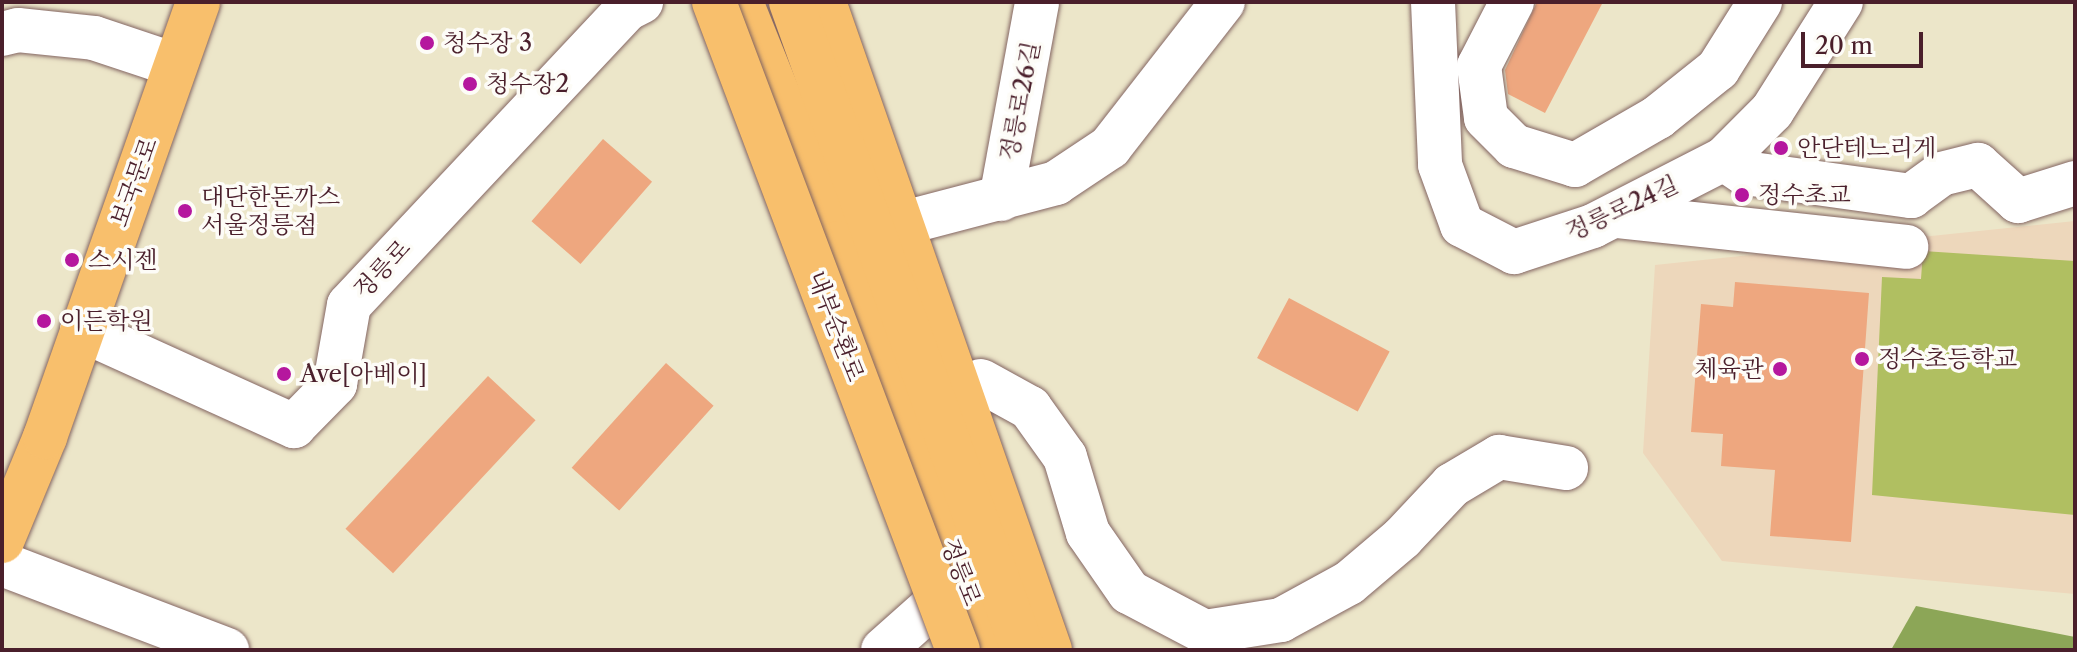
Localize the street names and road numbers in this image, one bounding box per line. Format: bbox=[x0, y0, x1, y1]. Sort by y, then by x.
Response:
street label: 정릉로26길 bbox=[994, 39, 1046, 163]
street label: 보국문로 bbox=[105, 134, 163, 230]
street label: 정릉로24길 bbox=[1561, 170, 1683, 246]
street label: 정릉로 bbox=[348, 234, 416, 304]
street label: 내부순환로 bbox=[802, 267, 870, 385]
street label: 정릉로 bbox=[935, 534, 987, 610]

